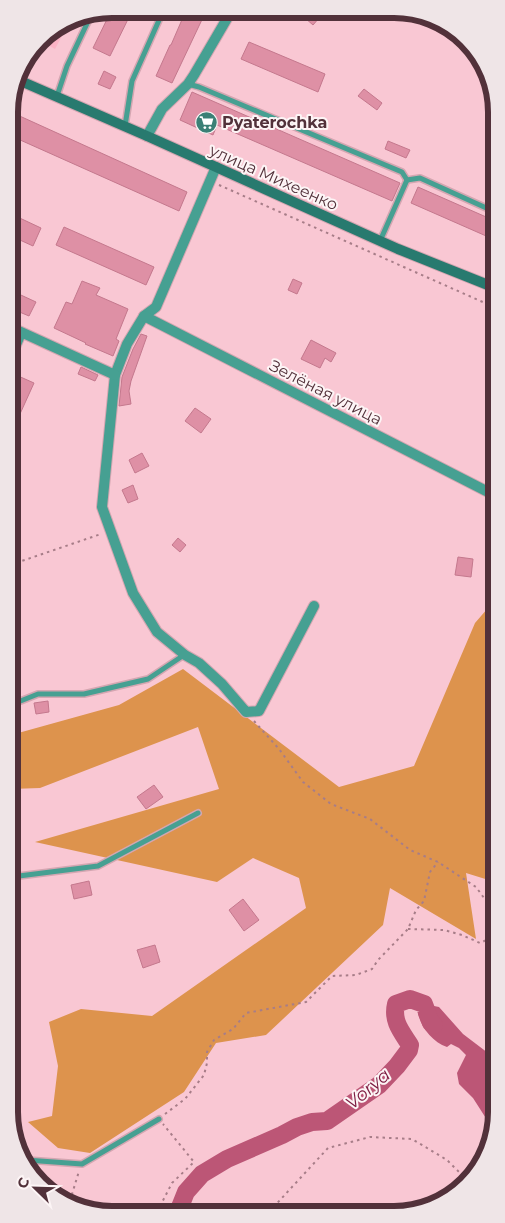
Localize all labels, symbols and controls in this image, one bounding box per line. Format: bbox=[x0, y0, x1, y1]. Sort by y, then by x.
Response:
supermarket icon: Pyaterochka bbox=[194, 110, 218, 134]
place label: Pyaterochka bbox=[222, 113, 327, 132]
street label: улица Михеенко bbox=[206, 140, 341, 214]
street label: Зелёная улица bbox=[266, 356, 385, 429]
water label: Vorya bbox=[341, 1064, 395, 1114]
north arrow bbox=[10, 1163, 60, 1213]
text: С bbox=[13, 1175, 33, 1191]

